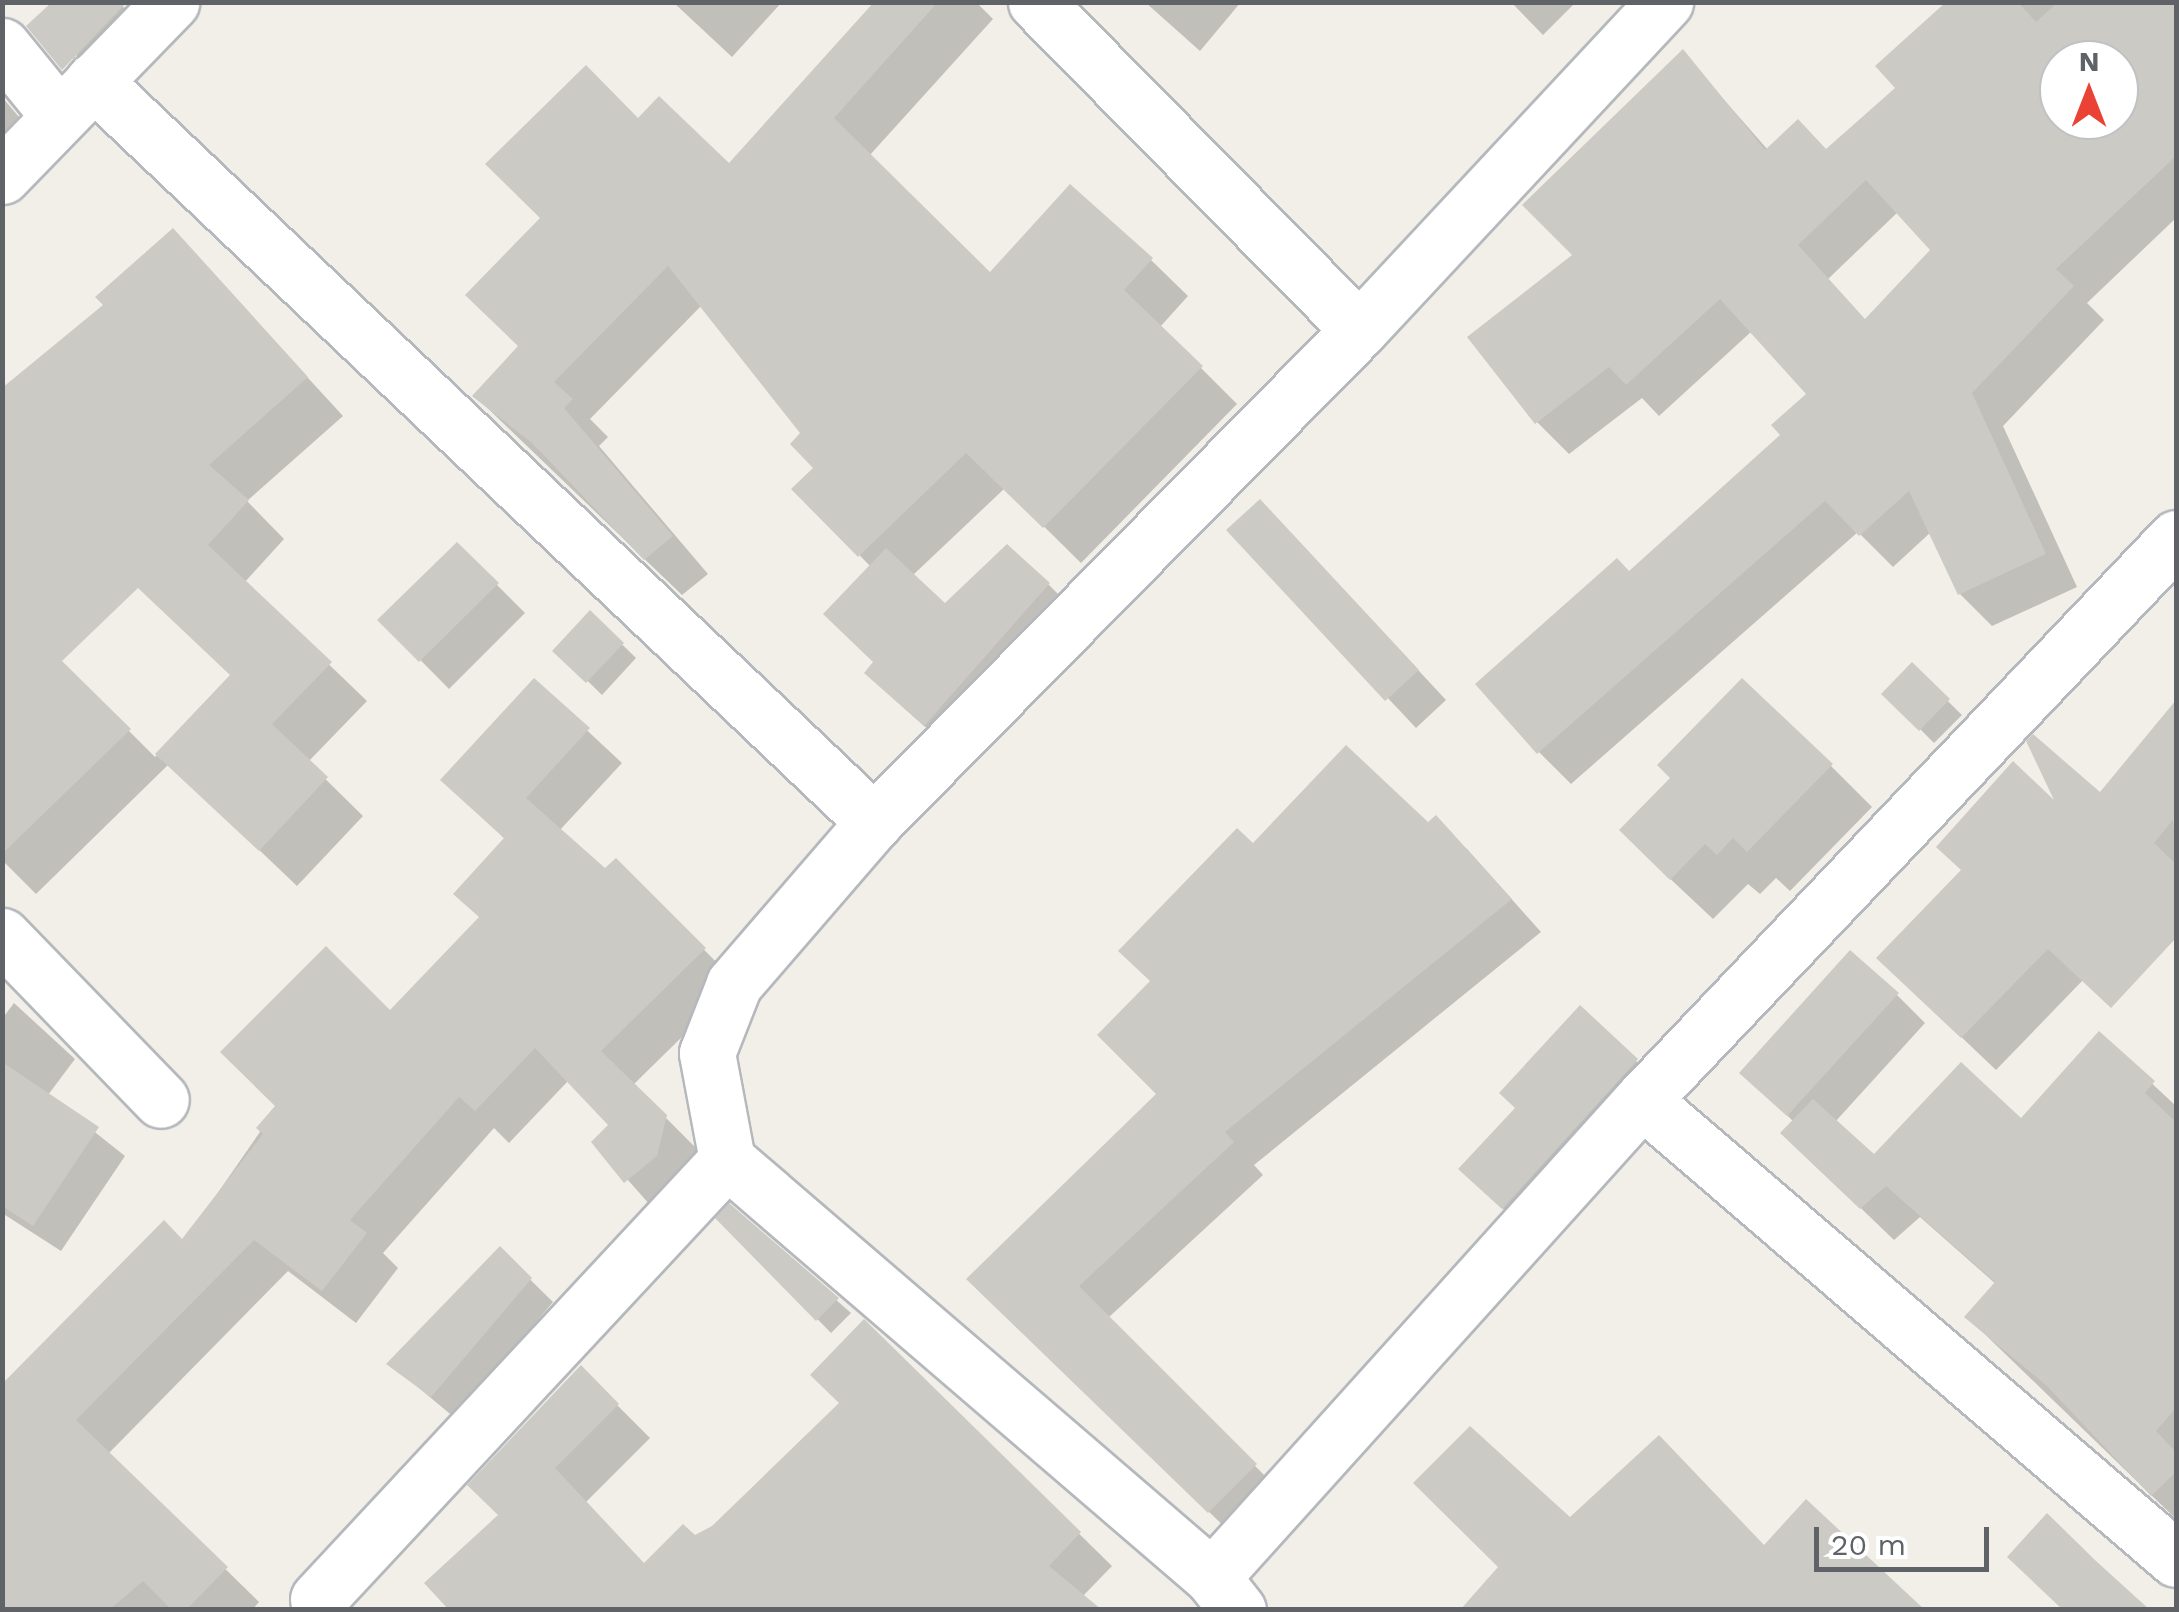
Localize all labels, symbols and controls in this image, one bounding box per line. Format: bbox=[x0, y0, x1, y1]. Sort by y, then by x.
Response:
north arrow bbox=[2039, 40, 2139, 140]
text: N bbox=[2079, 45, 2099, 78]
scale bar bbox=[1819, 1507, 1994, 1569]
text: 20 m bbox=[1831, 1527, 1906, 1562]

